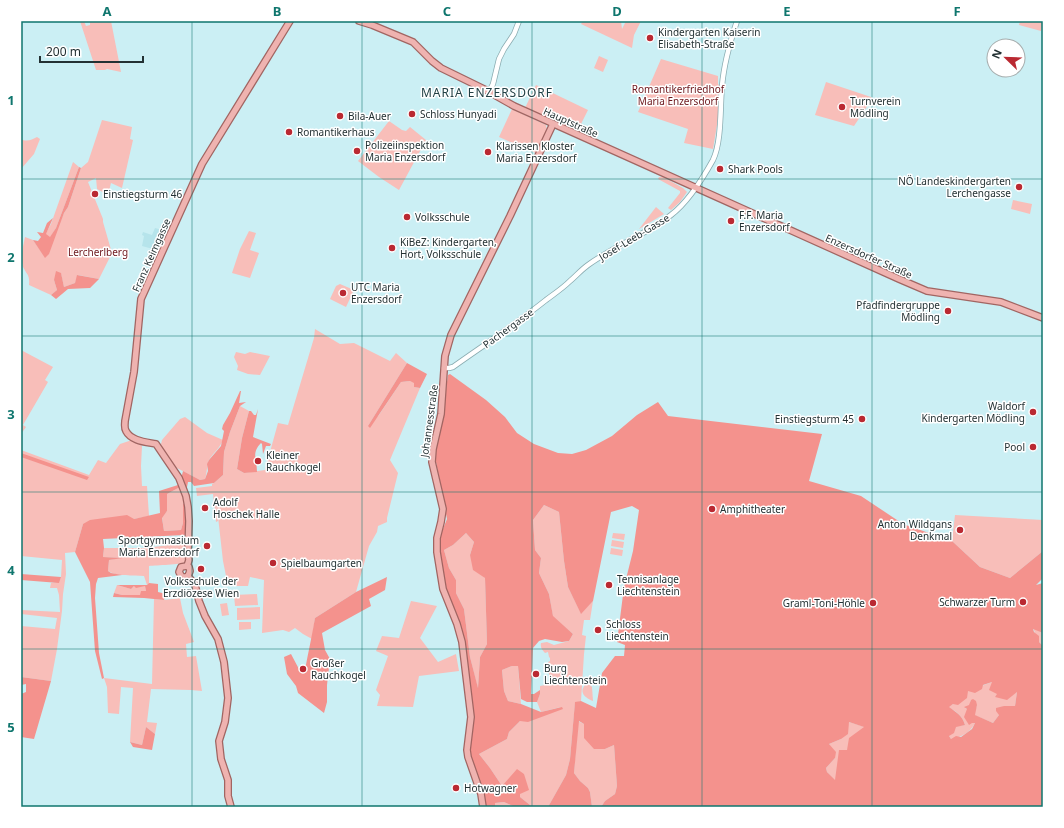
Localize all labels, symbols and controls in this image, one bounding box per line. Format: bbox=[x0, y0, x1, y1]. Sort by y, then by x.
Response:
text: A bbox=[103, 2, 112, 20]
text: B bbox=[273, 2, 281, 20]
text: C bbox=[443, 2, 451, 20]
text: D bbox=[612, 2, 622, 20]
text: E bbox=[783, 2, 791, 20]
text: F bbox=[953, 2, 961, 20]
place label: Kindergarten Kaiserin Elisabeth-Straße bbox=[658, 25, 760, 51]
marker: Kindergarten Kaiserin Elisabeth-Straße bbox=[645, 33, 655, 43]
scale bar bbox=[40, 38, 143, 64]
north arrow bbox=[986, 38, 1026, 78]
text: 200 m bbox=[46, 43, 81, 60]
text: N bbox=[988, 47, 1005, 61]
park label: Romantikerfriedhof Maria Enzersdorf bbox=[632, 82, 725, 108]
district label: MARIA ENZERSDORF bbox=[421, 84, 553, 101]
text: 1 bbox=[7, 91, 15, 109]
place label: Turnverein Mödling bbox=[850, 94, 901, 120]
marker: Turnverein Mödling bbox=[837, 102, 847, 112]
street label: Hauptstraße bbox=[541, 104, 601, 141]
place label: Schloss Hunyadi bbox=[420, 107, 497, 121]
place label: Bila-Auer bbox=[348, 109, 391, 123]
marker: Schloss Hunyadi bbox=[407, 109, 417, 119]
marker: Bila-Auer bbox=[335, 111, 345, 121]
place label: Romantikerhaus bbox=[297, 125, 375, 139]
marker: Romantikerhaus bbox=[284, 127, 294, 137]
place label: Polizeiinspektion Maria Enzersdorf bbox=[365, 138, 446, 164]
place label: Klarissen Kloster Maria Enzersdorf bbox=[496, 139, 577, 165]
marker: Polizeiinspektion Maria Enzersdorf bbox=[352, 146, 362, 156]
marker: Klarissen Kloster Maria Enzersdorf bbox=[483, 147, 493, 157]
place label: Shark Pools bbox=[728, 162, 783, 176]
marker: Shark Pools bbox=[715, 164, 725, 174]
place label: NÖ Landeskindergarten Lerchengasse bbox=[898, 174, 1011, 200]
marker: NÖ Landeskindergarten Lerchengasse bbox=[1014, 182, 1024, 192]
place label: Einstiegsturm 46 bbox=[103, 187, 182, 201]
marker: Einstiegsturm 46 bbox=[90, 189, 100, 199]
place label: F.F. Maria Enzersdorf bbox=[739, 208, 790, 234]
place label: Volksschule bbox=[415, 210, 470, 224]
street label: Josef-Leeb-Gasse bbox=[595, 210, 672, 264]
marker: Volksschule bbox=[402, 212, 412, 222]
street label: Franz Keimgasse bbox=[129, 216, 174, 294]
marker: F.F. Maria Enzersdorf bbox=[726, 216, 736, 226]
street label: Enzersdorfer Straße bbox=[823, 231, 915, 282]
place label: KiBeZ: Kindergarten, Hort, Volksschule bbox=[400, 235, 497, 261]
marker: KiBeZ: Kindergarten, Hort, Volksschule bbox=[387, 243, 397, 253]
park label: Lercherlberg bbox=[68, 245, 128, 259]
text: 2 bbox=[7, 248, 15, 266]
place label: UTC Maria Enzersdorf bbox=[351, 280, 402, 306]
marker: UTC Maria Enzersdorf bbox=[338, 288, 348, 298]
place label: Pfadfindergruppe Mödling bbox=[856, 298, 940, 324]
street label: Pachergasse bbox=[480, 305, 536, 351]
marker: Pfadfindergruppe Mödling bbox=[943, 306, 953, 316]
street label: Johannesstraße bbox=[417, 383, 441, 459]
place label: Waldorf Kindergarten Mödling bbox=[922, 399, 1026, 425]
text: 3 bbox=[7, 405, 15, 423]
marker: Waldorf Kindergarten Mödling bbox=[1028, 407, 1038, 417]
place label: Einstiegsturm 45 bbox=[775, 412, 854, 426]
marker: Einstiegsturm 45 bbox=[857, 414, 867, 424]
place label: Pool bbox=[1004, 440, 1025, 454]
marker: Pool bbox=[1028, 442, 1038, 452]
place label: Kleiner Rauchkogel bbox=[266, 448, 321, 474]
marker: Kleiner Rauchkogel bbox=[253, 456, 263, 466]
place label: Adolf Hoschek Halle bbox=[213, 495, 280, 521]
place label: Amphitheater bbox=[720, 502, 785, 516]
marker: Adolf Hoschek Halle bbox=[200, 503, 210, 513]
marker: Amphitheater bbox=[707, 504, 717, 514]
place label: Anton Wildgans Denkmal bbox=[878, 517, 952, 543]
marker: Anton Wildgans Denkmal bbox=[955, 525, 965, 535]
place label: Sportgymnasium Maria Enzersdorf bbox=[118, 533, 200, 559]
marker: Sportgymnasium Maria Enzersdorf bbox=[202, 541, 212, 551]
place label: Spielbaumgarten bbox=[281, 556, 362, 570]
marker: Spielbaumgarten bbox=[268, 558, 278, 568]
text: 4 bbox=[7, 561, 15, 579]
marker: Volksschule der Erzdiözese Wien bbox=[196, 564, 206, 574]
place label: Tennisanlage Liechtenstein bbox=[617, 572, 680, 598]
place label: Volksschule der Erzdiözese Wien bbox=[163, 574, 239, 600]
marker: Tennisanlage Liechtenstein bbox=[604, 580, 614, 590]
place label: Schwarzer Turm bbox=[939, 595, 1015, 609]
place label: Graml-Toni-Höhle bbox=[783, 596, 865, 610]
marker: Schwarzer Turm bbox=[1018, 597, 1028, 607]
marker: Graml-Toni-Höhle bbox=[868, 598, 878, 608]
place label: Schloss Liechtenstein bbox=[606, 617, 669, 643]
marker: Schloss Liechtenstein bbox=[593, 625, 603, 635]
place label: Großer Rauchkogel bbox=[311, 656, 366, 682]
place label: Burg Liechtenstein bbox=[544, 661, 607, 687]
marker: Großer Rauchkogel bbox=[298, 664, 308, 674]
marker: Burg Liechtenstein bbox=[531, 669, 541, 679]
text: 5 bbox=[7, 718, 15, 736]
place label: Hotwagner bbox=[464, 781, 517, 795]
marker: Hotwagner bbox=[451, 783, 461, 793]

